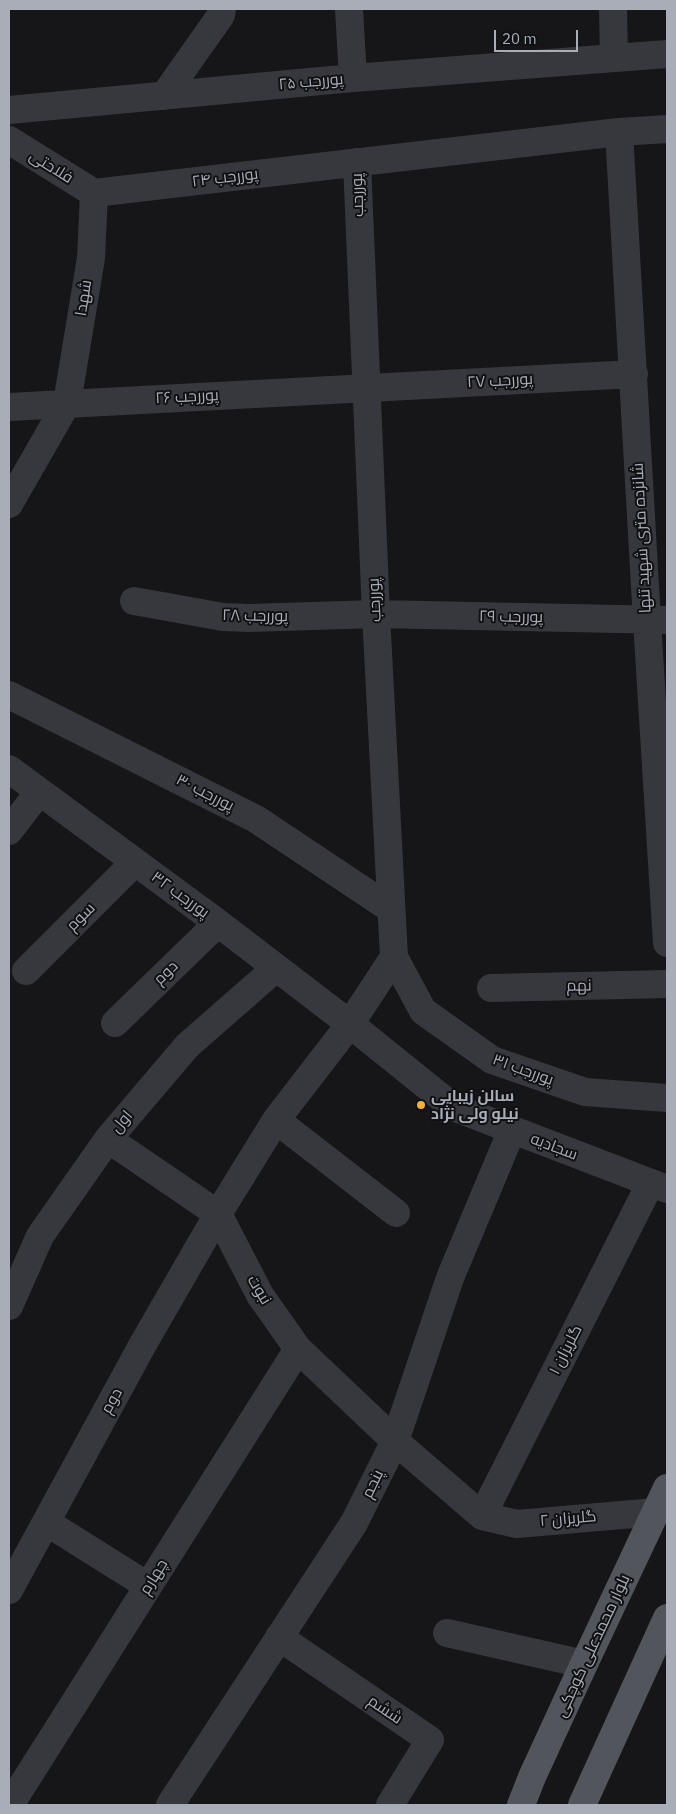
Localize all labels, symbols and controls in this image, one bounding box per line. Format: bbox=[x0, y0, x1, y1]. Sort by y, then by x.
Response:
scale bar bbox=[496, 20, 580, 52]
text: 20 m bbox=[502, 29, 537, 48]
street label: پوررجب ۲۵ bbox=[278, 70, 344, 94]
street label: فلاحتی bbox=[25, 146, 77, 188]
street label: پوررجب ۲۴ bbox=[191, 164, 259, 192]
street label: پوررجب bbox=[348, 173, 368, 217]
street label: شهدا bbox=[72, 278, 96, 318]
street label: پوررجب ۲۷ bbox=[467, 370, 533, 392]
street label: پوررجب ۲۶ bbox=[155, 386, 219, 408]
street label: شانزده متری شهید تنها bbox=[628, 462, 656, 614]
street label: پوررجب bbox=[364, 578, 386, 622]
street label: پوررجب ۲۸ bbox=[222, 606, 288, 626]
street label: پوررجب ۲۹ bbox=[479, 607, 543, 627]
street label: پوررجب ۳۰ bbox=[173, 770, 237, 816]
street label: پوررجب ۳۲ bbox=[147, 868, 213, 922]
street label: سوم bbox=[63, 899, 99, 935]
street label: دوم bbox=[150, 957, 182, 989]
street label: نهم bbox=[566, 976, 592, 996]
street label: پوررجب ۳۱ bbox=[490, 1050, 556, 1090]
place label: سالن زیبایی نیلو ولی نژاد bbox=[431, 1086, 519, 1124]
marker: سالن زیبایی نیلو ولی نژاد bbox=[415, 1099, 427, 1111]
street label: اول bbox=[107, 1107, 137, 1137]
street label: سجادیه bbox=[528, 1129, 580, 1165]
street label: نبوت bbox=[243, 1272, 275, 1308]
street label: گلریزان ۱ bbox=[545, 1322, 587, 1378]
street label: دوم bbox=[97, 1385, 127, 1417]
street label: پنجم bbox=[358, 1467, 388, 1501]
street label: گلریزان ۲ bbox=[539, 1507, 597, 1531]
street label: چهارم bbox=[136, 1556, 172, 1598]
street label: بلوار محمدعلی کوچکی bbox=[552, 1572, 634, 1720]
street label: ششم bbox=[364, 1692, 406, 1728]

